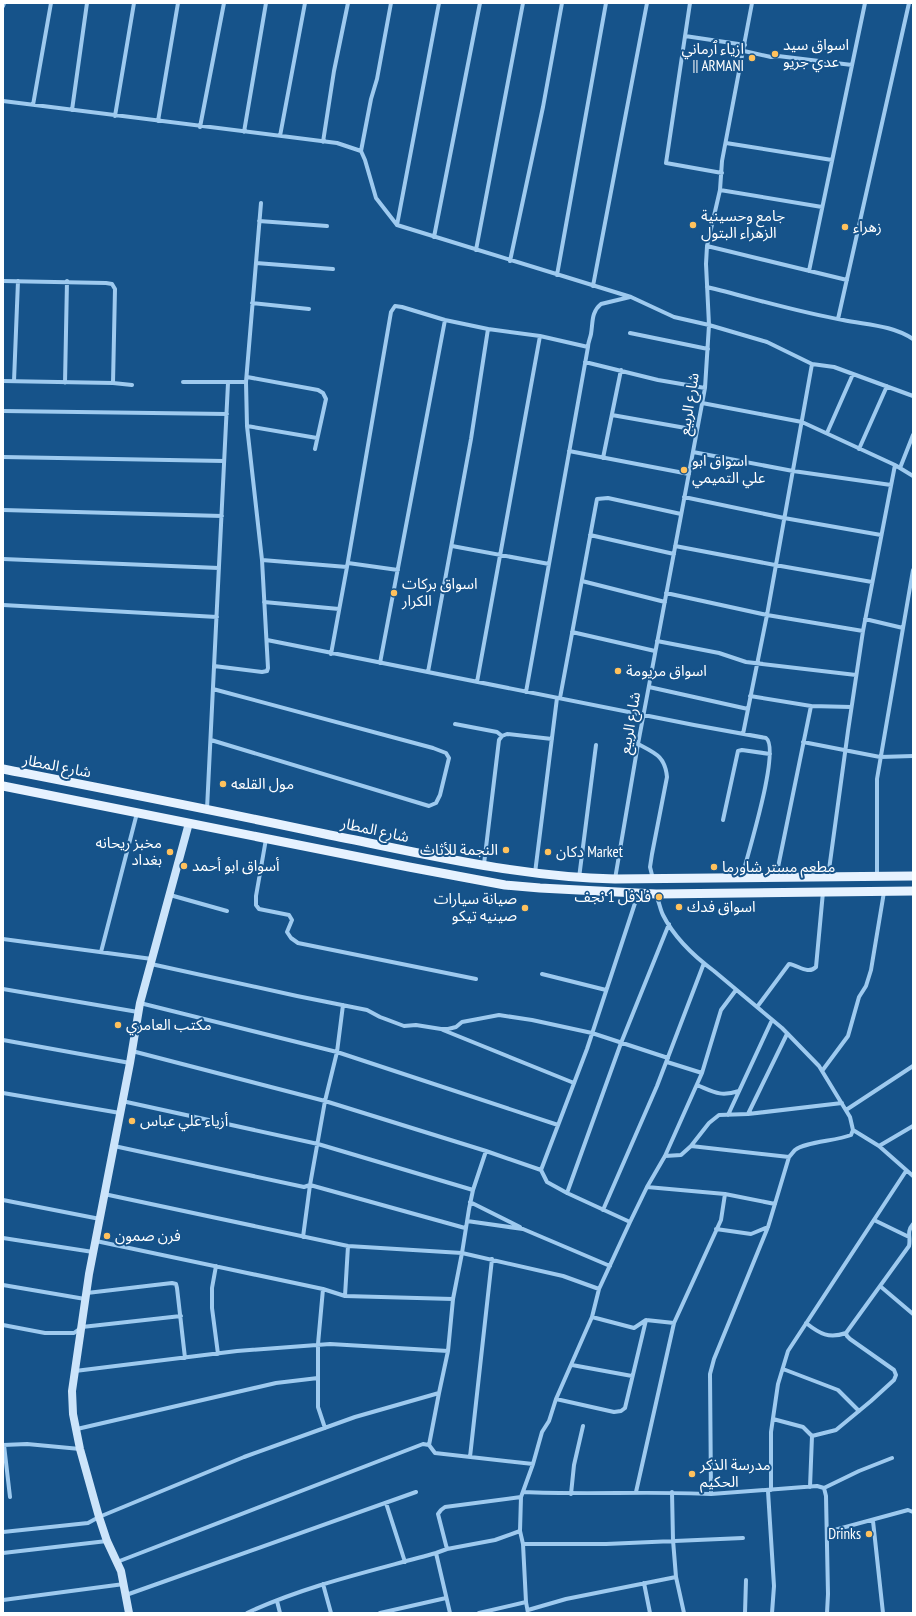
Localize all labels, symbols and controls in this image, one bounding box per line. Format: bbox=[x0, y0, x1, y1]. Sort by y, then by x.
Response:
place label: اسواق سيد عدي جريو bbox=[783, 35, 849, 73]
place label: ازياء ٱرماني || ARMANI bbox=[681, 39, 744, 75]
marker: اسواق سيد عدي جريو bbox=[770, 49, 780, 59]
marker: ازياء ٱرماني || ARMANI bbox=[747, 53, 757, 63]
place label: جامع وحسينية الزهراء البتول bbox=[701, 206, 785, 242]
place label: زهراء bbox=[853, 217, 882, 236]
marker: جامع وحسينية الزهراء البتول bbox=[688, 220, 698, 230]
marker: زهراء bbox=[840, 222, 850, 232]
street label: شارع الربيع bbox=[674, 371, 706, 437]
place label: اسواق ابو علي التميمي bbox=[692, 451, 766, 489]
marker: اسواق ابو علي التميمي bbox=[679, 465, 689, 475]
place label: اسواق بركات الكرار bbox=[401, 574, 478, 610]
marker: اسواق بركات الكرار bbox=[389, 588, 399, 598]
place label: اسواق مريومة bbox=[626, 661, 707, 680]
marker: اسواق مريومة bbox=[613, 666, 623, 676]
street label: شارع الربيع bbox=[615, 690, 647, 756]
street label: شارع المطار bbox=[20, 749, 93, 784]
place label: مول القلعه bbox=[231, 774, 294, 793]
marker: مول القلعه bbox=[218, 779, 228, 789]
street label: شارع المطار bbox=[338, 813, 411, 849]
place label: مخبز ريحانه بغداد bbox=[96, 833, 162, 869]
place label: النجمة للأثاث bbox=[420, 840, 498, 859]
place label: دكان Market bbox=[556, 842, 623, 861]
marker: النجمة للأثاث bbox=[501, 845, 511, 855]
marker: مخبز ريحانه بغداد bbox=[165, 847, 175, 857]
marker: دكان Market bbox=[543, 847, 553, 857]
place label: أسواق ابو أحمد bbox=[192, 856, 280, 875]
place label: مطعم مستر شاورما bbox=[722, 857, 835, 878]
marker: أسواق ابو أحمد bbox=[179, 861, 189, 871]
marker: مطعم مستر شاورما bbox=[709, 862, 719, 872]
place label: فلافل 1 نجف bbox=[574, 887, 651, 906]
place label: صيانة سيارات صينيه تيكو bbox=[434, 889, 517, 925]
marker: فلافل 1 نجف bbox=[654, 892, 664, 902]
place label: اسواق فدك bbox=[687, 897, 756, 916]
marker: اسواق فدك bbox=[674, 902, 684, 912]
marker: صيانة سيارات صينيه تيكو bbox=[520, 903, 530, 913]
place label: مكتب العامري bbox=[126, 1015, 212, 1036]
marker: مكتب العامري bbox=[113, 1020, 123, 1030]
place label: أزياء علي عباس bbox=[140, 1111, 228, 1132]
marker: أزياء علي عباس bbox=[127, 1116, 137, 1126]
place label: فرن صمون bbox=[115, 1226, 181, 1245]
marker: فرن صمون bbox=[102, 1231, 112, 1241]
place label: مدرسة الذكر الحكيم bbox=[699, 1455, 771, 1493]
marker: مدرسة الذكر الحكيم bbox=[687, 1469, 697, 1479]
place label: Drinks bbox=[828, 1524, 861, 1543]
marker: Drinks bbox=[864, 1529, 874, 1539]

